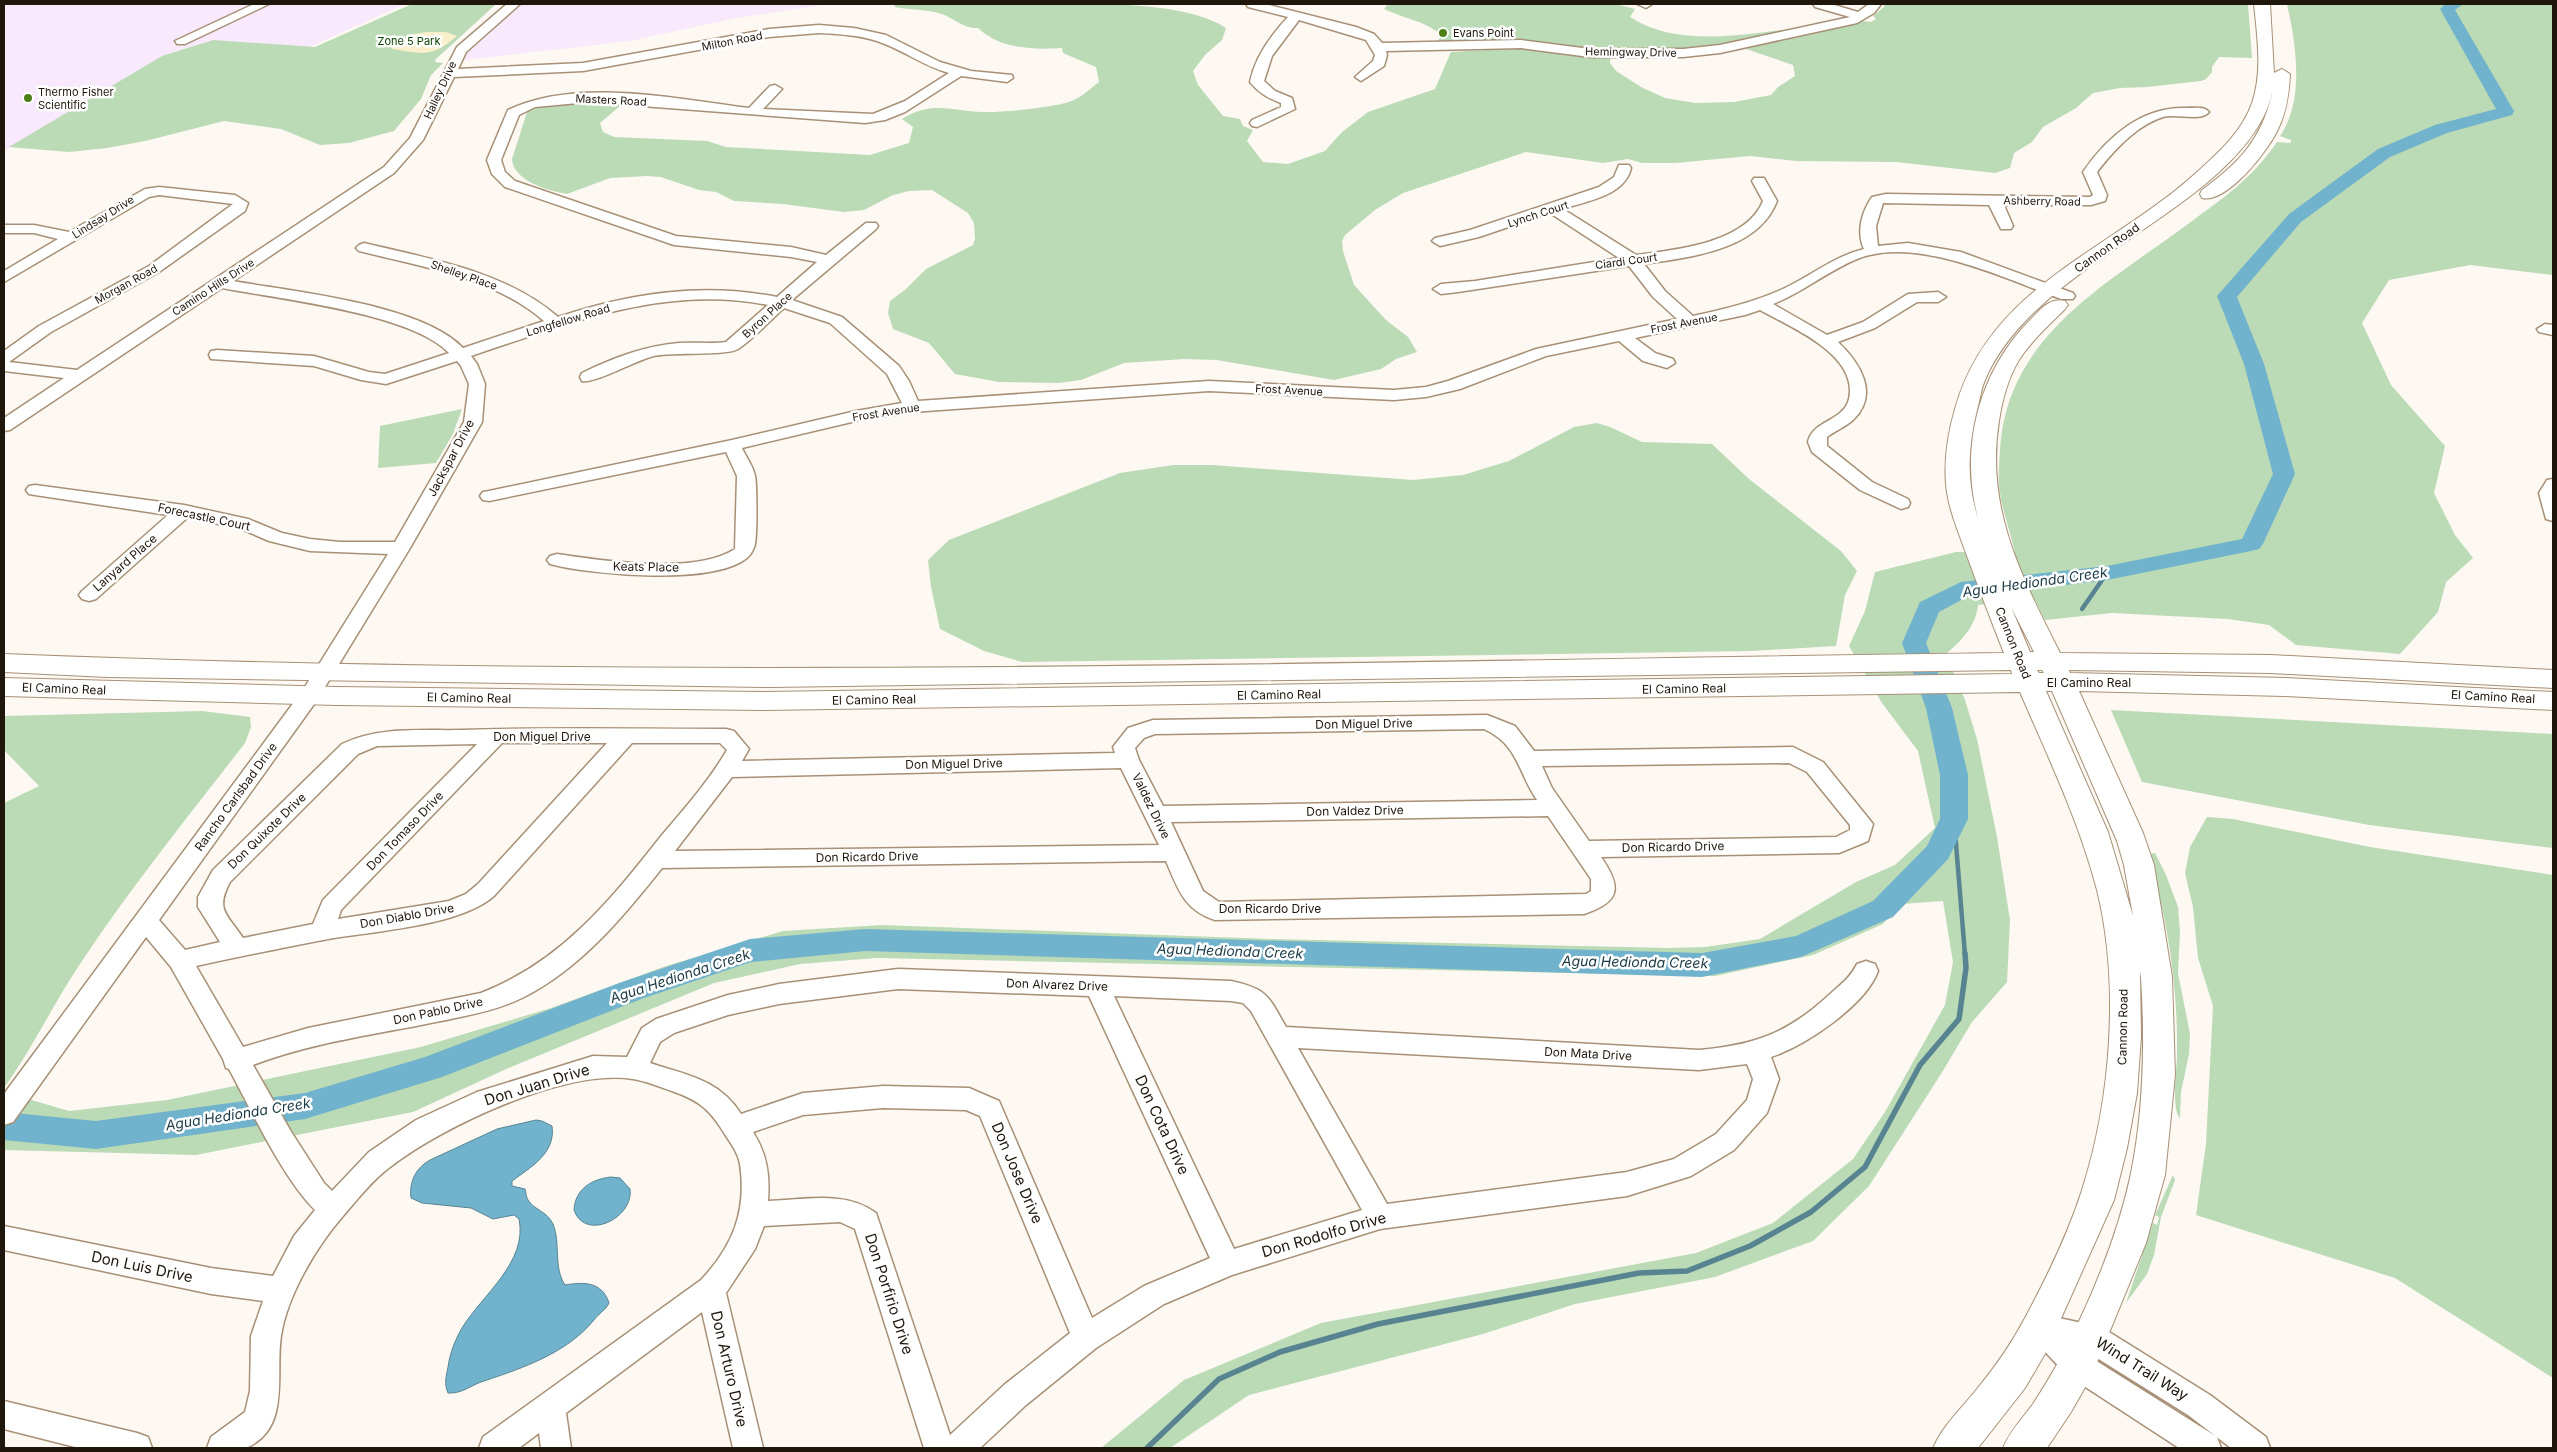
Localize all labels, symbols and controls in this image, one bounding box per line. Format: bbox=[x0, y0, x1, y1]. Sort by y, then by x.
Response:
place label: Evans Point bbox=[1453, 26, 1514, 40]
marker: Evans Point bbox=[1437, 27, 1449, 39]
street label: Milton Road bbox=[700, 28, 764, 54]
park label: Zone 5 Park bbox=[378, 34, 440, 48]
street label: Hemingway Drive bbox=[1585, 44, 1677, 60]
street label: Halley Drive bbox=[420, 59, 460, 121]
place label: Thermo Fisher Scientific bbox=[38, 85, 114, 112]
street label: Masters Road bbox=[575, 91, 647, 109]
marker: Thermo Fisher Scientific bbox=[22, 92, 34, 104]
street label: Lindsay Drive bbox=[69, 192, 137, 242]
street label: Ashberry Road bbox=[2003, 193, 2081, 209]
street label: Lynch Court bbox=[1506, 197, 1571, 230]
street label: Cannon Road bbox=[2071, 220, 2142, 276]
street label: Ciardi Court bbox=[1594, 250, 1658, 272]
street label: Camino Hills Drive bbox=[169, 255, 257, 319]
street label: Shelley Place bbox=[429, 257, 499, 293]
street label: Morgan Road bbox=[92, 261, 160, 307]
street label: Byron Place bbox=[739, 289, 795, 341]
street label: Longfellow Road bbox=[525, 301, 611, 339]
street label: Frost Avenue bbox=[1649, 310, 1719, 336]
street label: Frost Avenue bbox=[1255, 381, 1323, 399]
street label: Frost Avenue bbox=[851, 400, 921, 424]
street label: Jackspar Drive bbox=[424, 417, 477, 499]
street label: Forecastle Court bbox=[157, 499, 252, 534]
street label: Lanyard Place bbox=[90, 531, 160, 595]
street label: Keats Place bbox=[613, 558, 679, 575]
water label: Agua Hedionda Creek bbox=[1960, 563, 2109, 600]
street label: Cannon Road bbox=[1992, 605, 2035, 681]
street label: El Camino Real bbox=[2047, 675, 2131, 690]
street label: El Camino Real bbox=[22, 680, 106, 697]
street label: El Camino Real bbox=[1642, 680, 1726, 697]
street label: El Camino Real bbox=[1237, 686, 1321, 703]
street label: El Camino Real bbox=[2450, 687, 2536, 706]
street label: El Camino Real bbox=[427, 689, 511, 706]
street label: El Camino Real bbox=[832, 691, 916, 708]
street label: Don Miguel Drive bbox=[1315, 715, 1413, 732]
street label: Don Miguel Drive bbox=[493, 729, 591, 744]
street label: Rancho Carlsbad Drive bbox=[191, 740, 280, 854]
street label: Don Miguel Drive bbox=[905, 755, 1003, 772]
street label: Valdez Drive bbox=[1129, 770, 1174, 841]
street label: Don Tomaso Drive bbox=[363, 788, 446, 873]
street label: Don Quixote Drive bbox=[224, 789, 309, 872]
street label: Don Valdez Drive bbox=[1306, 802, 1404, 819]
street label: Don Ricardo Drive bbox=[1622, 838, 1724, 855]
street label: Don Ricardo Drive bbox=[816, 848, 918, 865]
street label: Don Diablo Drive bbox=[359, 900, 455, 931]
street label: Don Ricardo Drive bbox=[1219, 901, 1321, 916]
water label: Agua Hedionda Creek bbox=[1156, 939, 1304, 962]
water label: Agua Hedionda Creek bbox=[607, 945, 752, 1007]
water label: Agua Hedionda Creek bbox=[1561, 952, 1709, 971]
street label: Don Alvarez Drive bbox=[1006, 975, 1108, 994]
street label: Cannon Road bbox=[2114, 989, 2131, 1065]
street label: Don Pablo Drive bbox=[392, 994, 484, 1027]
street label: Don Mata Drive bbox=[1544, 1044, 1632, 1063]
street label: Don Juan Drive bbox=[482, 1059, 592, 1110]
street label: Don Cota Drive bbox=[1131, 1072, 1194, 1178]
water label: Agua Hedionda Creek bbox=[163, 1094, 312, 1134]
street label: Don Jose Drive bbox=[988, 1119, 1047, 1226]
street label: Don Rodolfo Drive bbox=[1259, 1208, 1388, 1261]
street label: Don Porfirio Drive bbox=[861, 1231, 918, 1357]
street label: Don Luis Drive bbox=[90, 1246, 195, 1287]
street label: Don Arturo Drive bbox=[707, 1309, 752, 1429]
street label: Wind Trail Way bbox=[2092, 1333, 2193, 1405]

